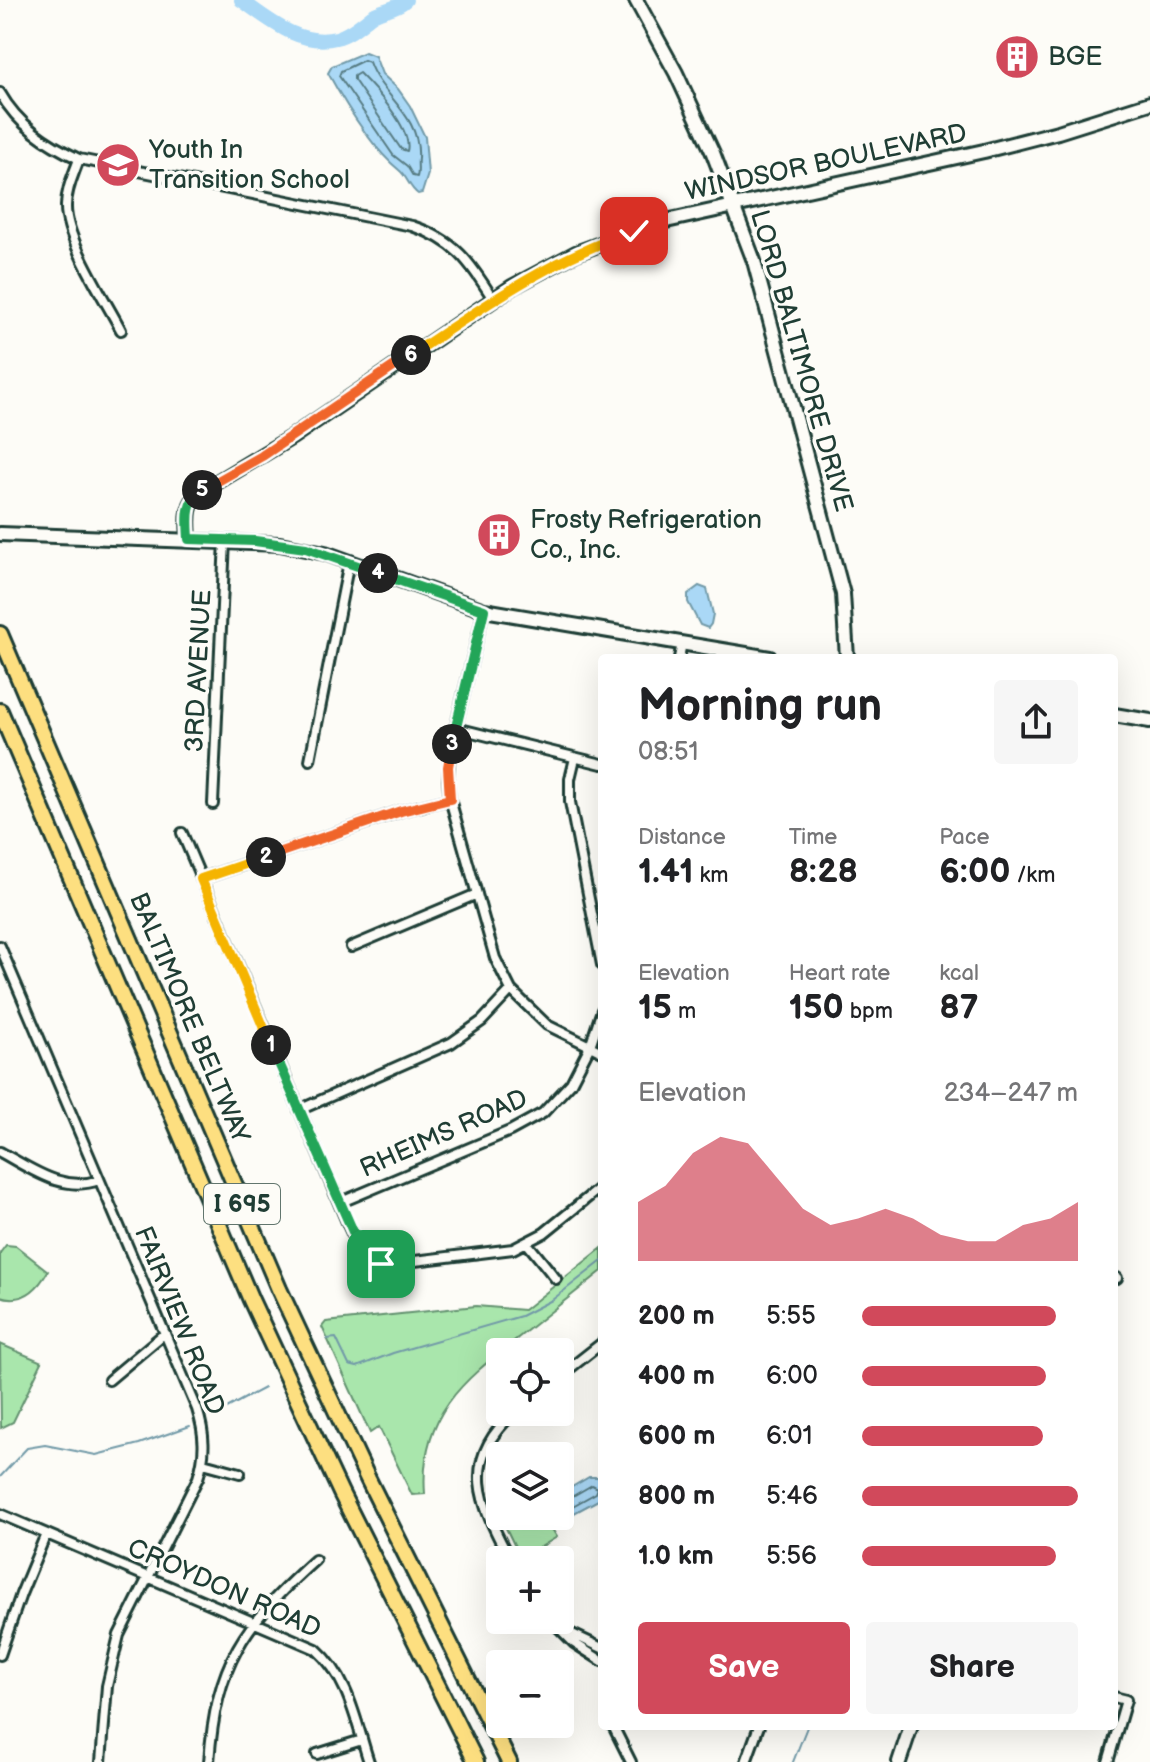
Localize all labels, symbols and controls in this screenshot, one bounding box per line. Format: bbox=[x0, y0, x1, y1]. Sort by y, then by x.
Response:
building icon: BGE bbox=[993, 33, 1041, 81]
place label: BGE bbox=[1048, 42, 1102, 73]
street label: WINDSOR BOULEVARD bbox=[682, 118, 970, 208]
place label: Youth In Transition School bbox=[148, 135, 350, 196]
school or university icon: Youth In Transition School bbox=[94, 141, 142, 189]
pin bbox=[600, 197, 668, 265]
street label: LORD BALTIMORE DRIVE bbox=[743, 207, 859, 515]
icon: check bbox=[612, 209, 656, 253]
pin: 6 bbox=[391, 335, 431, 375]
text: 6 bbox=[404, 341, 418, 368]
pin: 5 bbox=[182, 470, 222, 510]
text: 5 bbox=[196, 476, 208, 503]
place label: Frosty Refrigeration Co., Inc. bbox=[530, 505, 762, 566]
building icon: Frosty Refrigeration Co., Inc. bbox=[475, 511, 523, 559]
pin: 4 bbox=[358, 553, 398, 593]
text: 4 bbox=[372, 559, 384, 586]
street label: 3RD AVENUE bbox=[179, 589, 219, 753]
text: Morning run bbox=[638, 680, 882, 733]
button: share bbox=[994, 680, 1078, 764]
pin: 3 bbox=[432, 724, 472, 764]
text: 3 bbox=[446, 730, 458, 757]
text: 08:51 bbox=[638, 737, 699, 768]
text: Distance bbox=[638, 824, 726, 851]
text: Time bbox=[789, 824, 837, 851]
text: Pace bbox=[939, 824, 990, 851]
pin: 2 bbox=[246, 837, 286, 877]
text: 2 bbox=[259, 843, 273, 870]
text: 1.41 bbox=[638, 851, 693, 892]
text: 8:28 bbox=[789, 851, 858, 892]
text: 6:00 bbox=[939, 851, 1010, 892]
text: km bbox=[693, 862, 728, 889]
text: /km bbox=[1010, 862, 1055, 889]
street label: BALTIMORE BELTWAY bbox=[122, 888, 256, 1148]
text: Elevation bbox=[638, 960, 730, 987]
text: Heart rate bbox=[789, 960, 890, 987]
text: kcal bbox=[939, 960, 979, 987]
text: 15 bbox=[638, 987, 672, 1028]
text: 150 bbox=[789, 987, 844, 1028]
text: 87 bbox=[939, 987, 979, 1028]
text: m bbox=[672, 998, 696, 1025]
text: bpm bbox=[844, 998, 893, 1025]
pin: 1 bbox=[251, 1025, 291, 1065]
text: 1 bbox=[266, 1031, 276, 1058]
text: Elevation bbox=[638, 1078, 746, 1109]
text: 234–247 m bbox=[944, 1078, 1078, 1109]
street label: RHEIMS ROAD bbox=[355, 1083, 533, 1185]
road number: I 695 bbox=[204, 1184, 280, 1224]
street label: FAIRVIEW ROAD bbox=[127, 1222, 231, 1420]
pin bbox=[347, 1230, 415, 1298]
icon: arrive bbox=[359, 1242, 403, 1286]
text: 200 m bbox=[638, 1301, 715, 1332]
text: 5:55 bbox=[766, 1301, 816, 1332]
map controls bbox=[486, 1338, 574, 1738]
button: locate bbox=[486, 1338, 574, 1426]
text: 400 m bbox=[638, 1361, 715, 1392]
text: 6:00 bbox=[766, 1361, 818, 1392]
text: 600 m bbox=[638, 1421, 715, 1452]
text: 6:01 bbox=[766, 1421, 813, 1452]
button: layers bbox=[486, 1442, 574, 1530]
text: 800 m bbox=[638, 1481, 715, 1512]
text: 5:46 bbox=[766, 1481, 818, 1512]
street label: CROYDON ROAD bbox=[123, 1532, 325, 1646]
text: 1.0 km bbox=[638, 1541, 714, 1572]
text: 5:56 bbox=[766, 1541, 817, 1572]
button: + bbox=[486, 1546, 574, 1634]
button: Save bbox=[638, 1622, 850, 1714]
button: Share bbox=[866, 1622, 1078, 1714]
button: − bbox=[486, 1650, 574, 1738]

